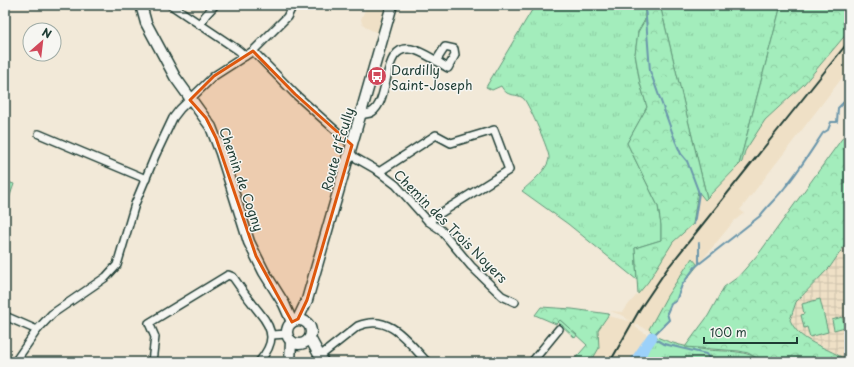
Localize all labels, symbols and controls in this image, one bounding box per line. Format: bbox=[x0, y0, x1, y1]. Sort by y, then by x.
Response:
north arrow bbox=[22, 22, 62, 62]
text: N bbox=[39, 23, 55, 42]
place label: Dardilly Saint-Joseph bbox=[391, 60, 473, 94]
bus stop icon: Dardilly Saint-Joseph bbox=[366, 65, 388, 87]
street label: Route d'Écully bbox=[316, 105, 358, 193]
street label: Chemin de Cogny bbox=[215, 124, 269, 234]
street label: Chemin des Trois Noyers bbox=[390, 165, 512, 287]
scale bar bbox=[704, 319, 797, 345]
text: 100 m bbox=[710, 323, 747, 341]

